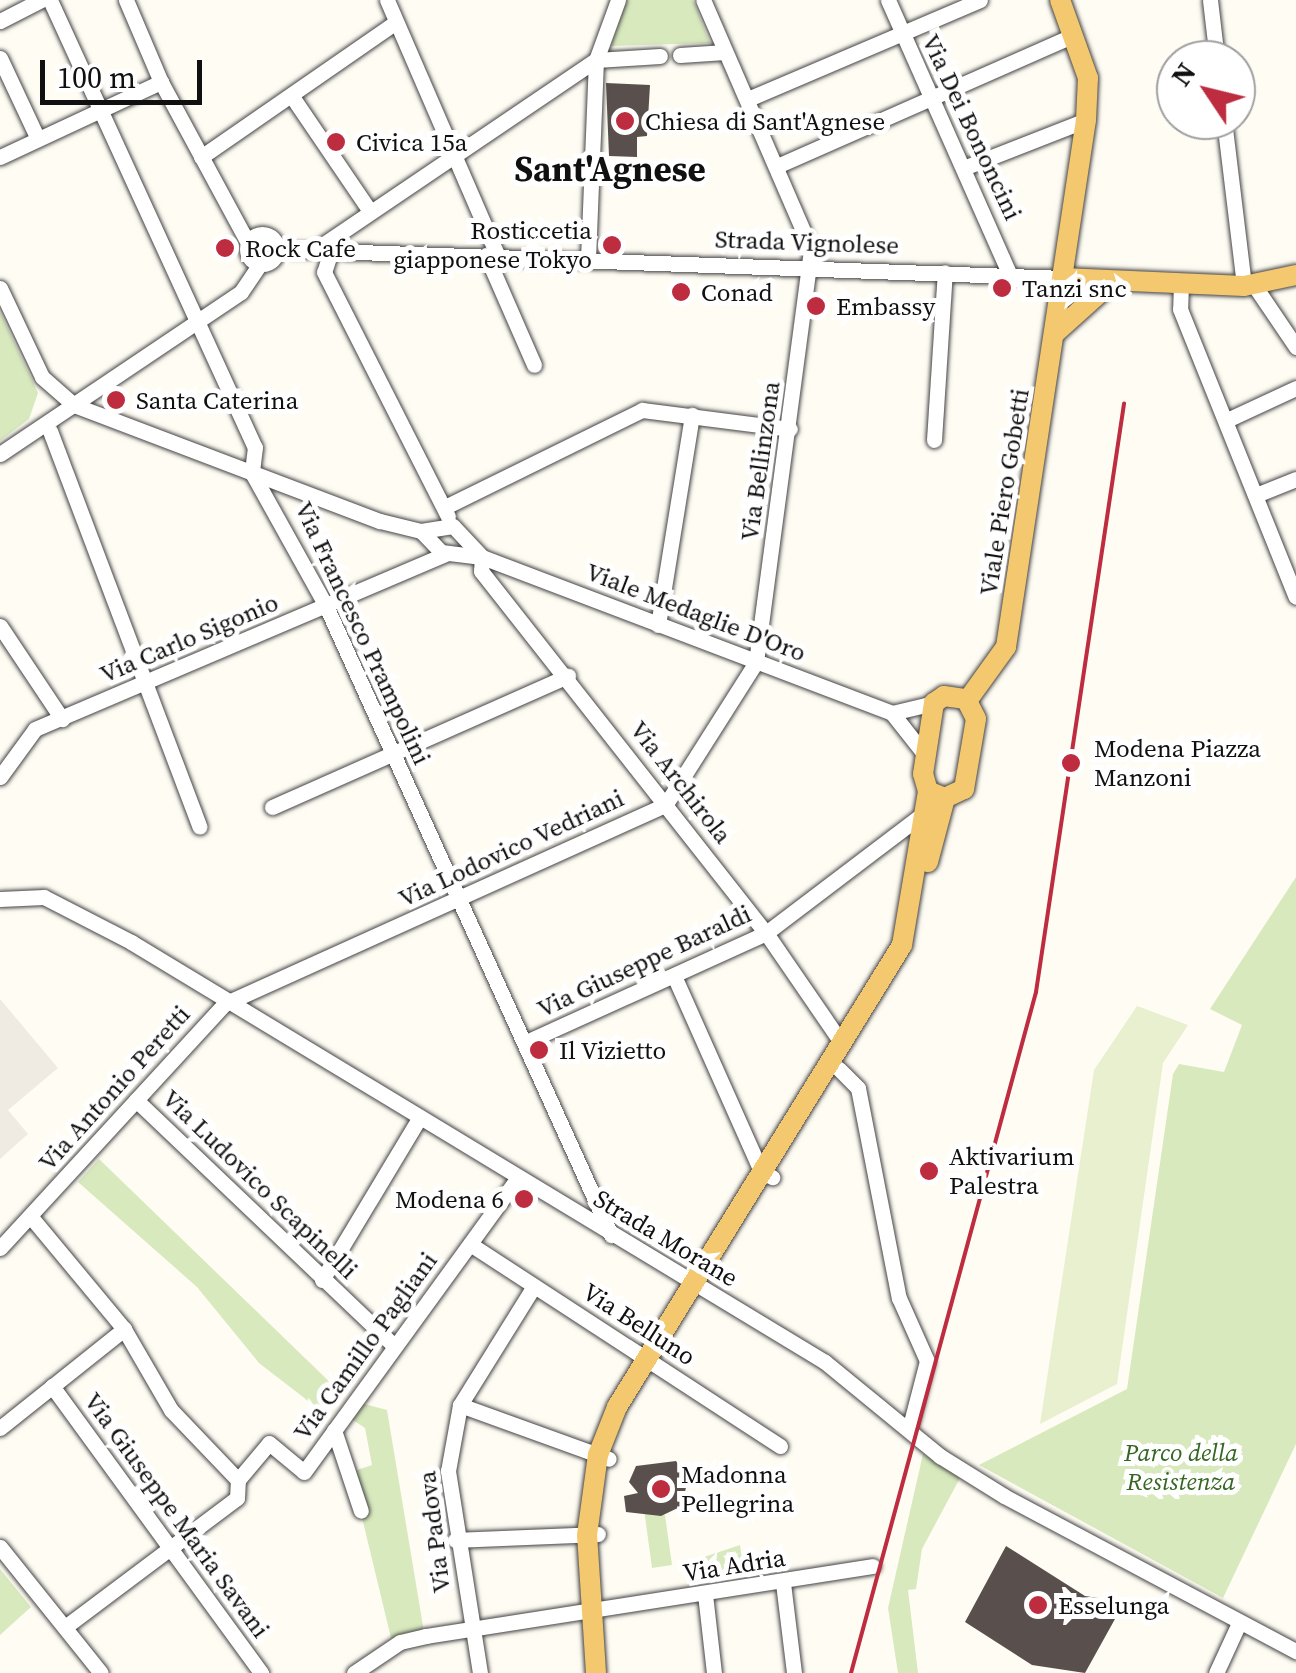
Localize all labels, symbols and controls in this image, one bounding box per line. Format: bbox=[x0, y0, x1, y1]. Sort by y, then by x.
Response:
street label: Via Dei Bononcini bbox=[916, 29, 1028, 225]
scale bar bbox=[45, 40, 208, 102]
north arrow bbox=[1156, 40, 1256, 140]
text: N bbox=[1162, 55, 1204, 93]
text: 100 m bbox=[57, 57, 136, 98]
place label: Chiesa di Sant'Agnese bbox=[645, 106, 885, 136]
marker: Chiesa di Sant'Agnese bbox=[614, 110, 636, 132]
place label: Civica 15a bbox=[356, 127, 467, 157]
marker: Civica 15a bbox=[325, 131, 347, 153]
district label: Sant'Agnese bbox=[514, 148, 706, 190]
place label: Rosticcetia giapponese Tokyo bbox=[393, 216, 592, 275]
street label: Strada Vignolese bbox=[714, 224, 900, 260]
place label: Rock Cafe bbox=[245, 233, 356, 263]
marker: Rosticcetia giapponese Tokyo bbox=[601, 234, 623, 256]
marker: Rock Cafe bbox=[214, 237, 236, 259]
place label: Tanzi snc bbox=[1022, 273, 1127, 303]
place label: Conad bbox=[701, 277, 773, 307]
marker: Tanzi snc bbox=[991, 277, 1013, 299]
marker: Conad bbox=[670, 281, 692, 303]
place label: Embassy bbox=[836, 291, 935, 321]
marker: Embassy bbox=[805, 295, 827, 317]
street label: Via Bellinzona bbox=[734, 379, 786, 543]
place label: Santa Caterina bbox=[136, 385, 298, 415]
street label: Viale Piero Gobetti bbox=[973, 386, 1035, 598]
marker: Santa Caterina bbox=[105, 389, 127, 411]
street label: Via Francesco Prampolini bbox=[289, 497, 437, 769]
street label: Viale Medaglie D'Oro bbox=[582, 556, 810, 668]
street label: Via Carlo Sigonio bbox=[95, 587, 283, 689]
street label: Via Archirola bbox=[624, 715, 738, 849]
place label: Modena Piazza Manzoni bbox=[1094, 734, 1261, 793]
marker: Modena Piazza Manzoni bbox=[1058, 750, 1084, 776]
street label: Via Lodovico Vedriani bbox=[393, 782, 629, 914]
street label: Via Giuseppe Baraldi bbox=[532, 898, 756, 1024]
street label: Via Antonio Peretti bbox=[32, 999, 196, 1177]
place label: Il Vizietto bbox=[559, 1035, 667, 1065]
marker: Il Vizietto bbox=[528, 1039, 550, 1061]
street label: Via Ludovico Scapinelli bbox=[156, 1083, 364, 1285]
place label: Aktivarium Palestra bbox=[949, 1142, 1074, 1201]
marker: Aktivarium Palestra bbox=[918, 1160, 940, 1182]
street label: Strada Morane bbox=[589, 1183, 743, 1293]
place label: Modena 6 bbox=[395, 1184, 504, 1214]
marker: Modena 6 bbox=[513, 1188, 535, 1210]
street label: Via Camillo Pagliani bbox=[287, 1246, 443, 1446]
street label: Via Belluno bbox=[577, 1276, 701, 1372]
street label: Via Giuseppe Maria Savani bbox=[78, 1387, 276, 1643]
park label: Parco della Resistenza bbox=[1124, 1438, 1238, 1497]
place label: Madonna Pellegrina bbox=[681, 1460, 794, 1519]
street label: Via Padova bbox=[412, 1469, 456, 1595]
marker: Madonna Pellegrina bbox=[650, 1478, 672, 1500]
street label: Via Adria bbox=[681, 1542, 787, 1588]
place label: Esselunga bbox=[1058, 1590, 1169, 1620]
marker: Esselunga bbox=[1027, 1594, 1049, 1616]

